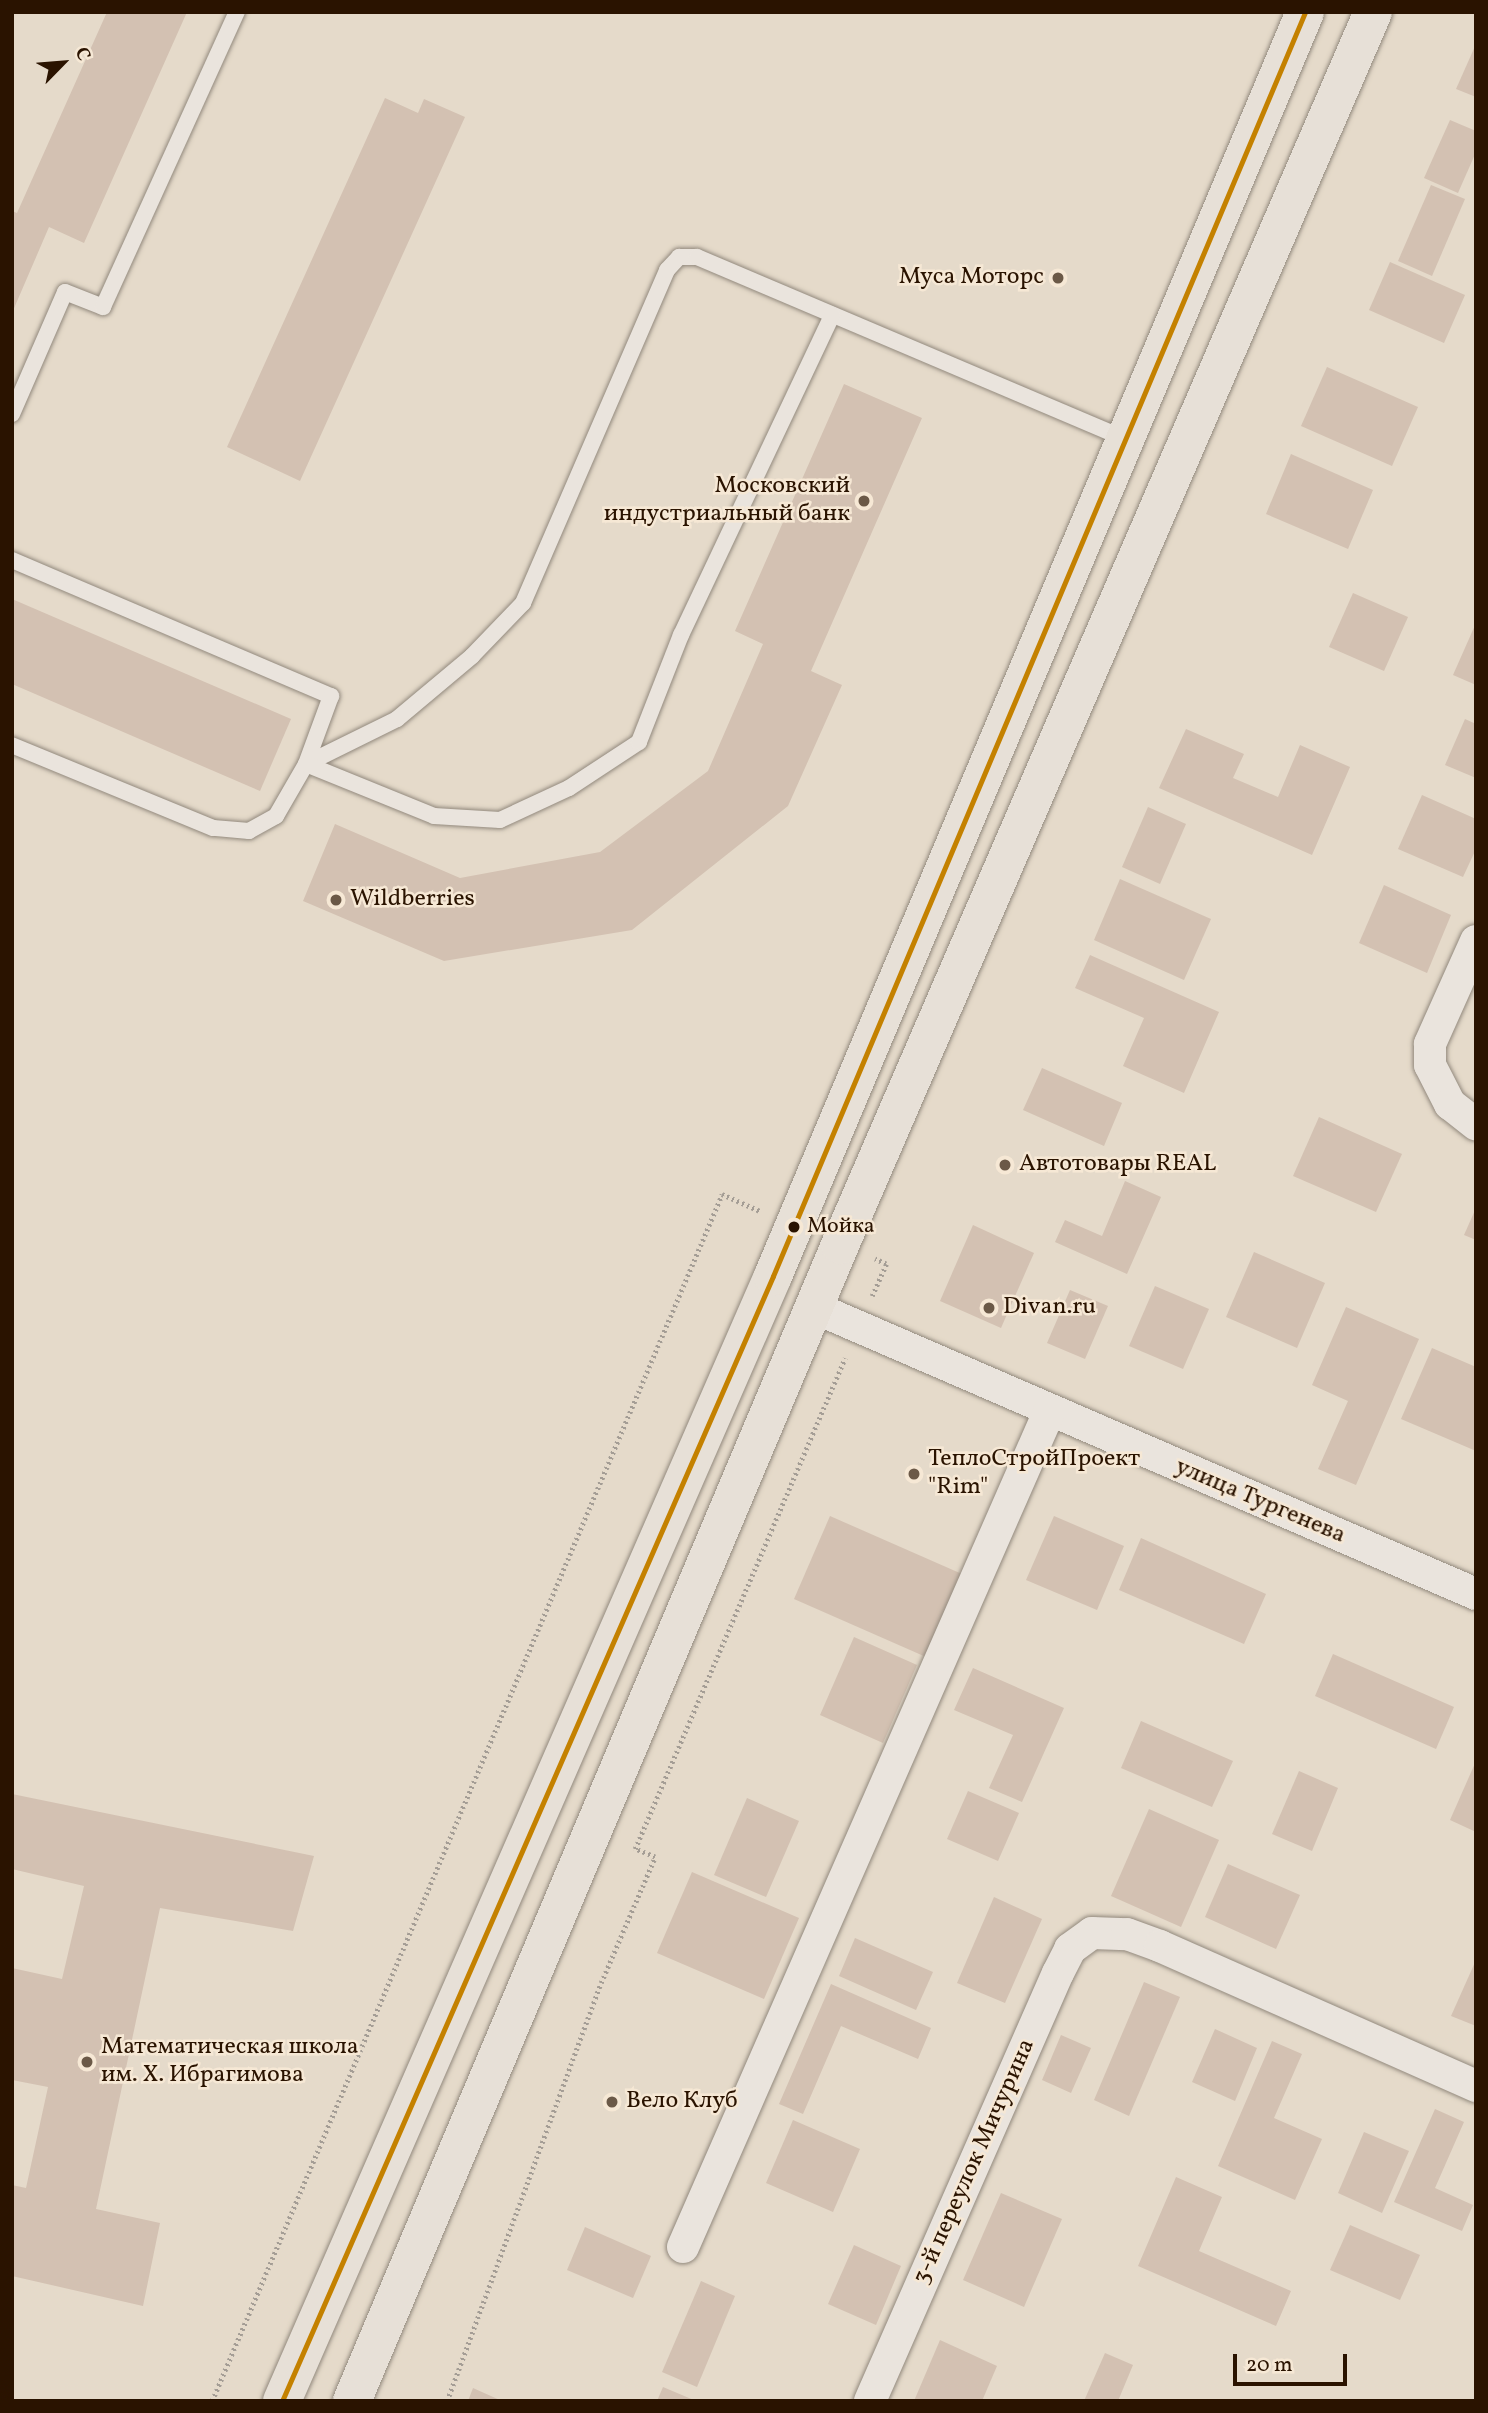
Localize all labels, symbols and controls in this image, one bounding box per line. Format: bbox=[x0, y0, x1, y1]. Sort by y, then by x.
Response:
north arrow bbox=[28, 28, 98, 98]
text: С bbox=[68, 43, 96, 65]
place label: Муса Моторс bbox=[899, 264, 1044, 292]
marker: Муса Моторс bbox=[1050, 270, 1066, 286]
place label: Московский индустриальный банк bbox=[604, 473, 850, 529]
marker: Московский индустриальный банк bbox=[856, 493, 872, 509]
place label: Wildberries bbox=[350, 886, 475, 914]
marker: Wildberries bbox=[328, 892, 344, 908]
place label: Автотовары REAL bbox=[1019, 1151, 1217, 1179]
marker: Автотовары REAL bbox=[997, 1157, 1013, 1173]
place label: Мойка bbox=[807, 1214, 875, 1240]
marker: Мойка bbox=[787, 1220, 801, 1234]
place label: Divan.ru bbox=[1003, 1294, 1096, 1322]
marker: Divan.ru bbox=[981, 1300, 997, 1316]
place label: ТеплоСтройПроект "Rim" bbox=[928, 1446, 1140, 1502]
street label: улица Тургенева bbox=[1170, 1453, 1350, 1551]
marker: ТеплоСтройПроект "Rim" bbox=[906, 1466, 922, 1482]
place label: Математическая школа им. Х. Ибрагимова bbox=[101, 2034, 359, 2090]
street label: 3-й переулок Мичурина bbox=[908, 2035, 1042, 2289]
marker: Математическая школа им. Х. Ибрагимова bbox=[79, 2054, 95, 2070]
place label: Вело Клуб bbox=[626, 2088, 738, 2116]
marker: Вело Клуб bbox=[604, 2094, 620, 2110]
scale bar bbox=[1236, 2340, 1350, 2384]
text: 20 m bbox=[1246, 2351, 1292, 2380]

